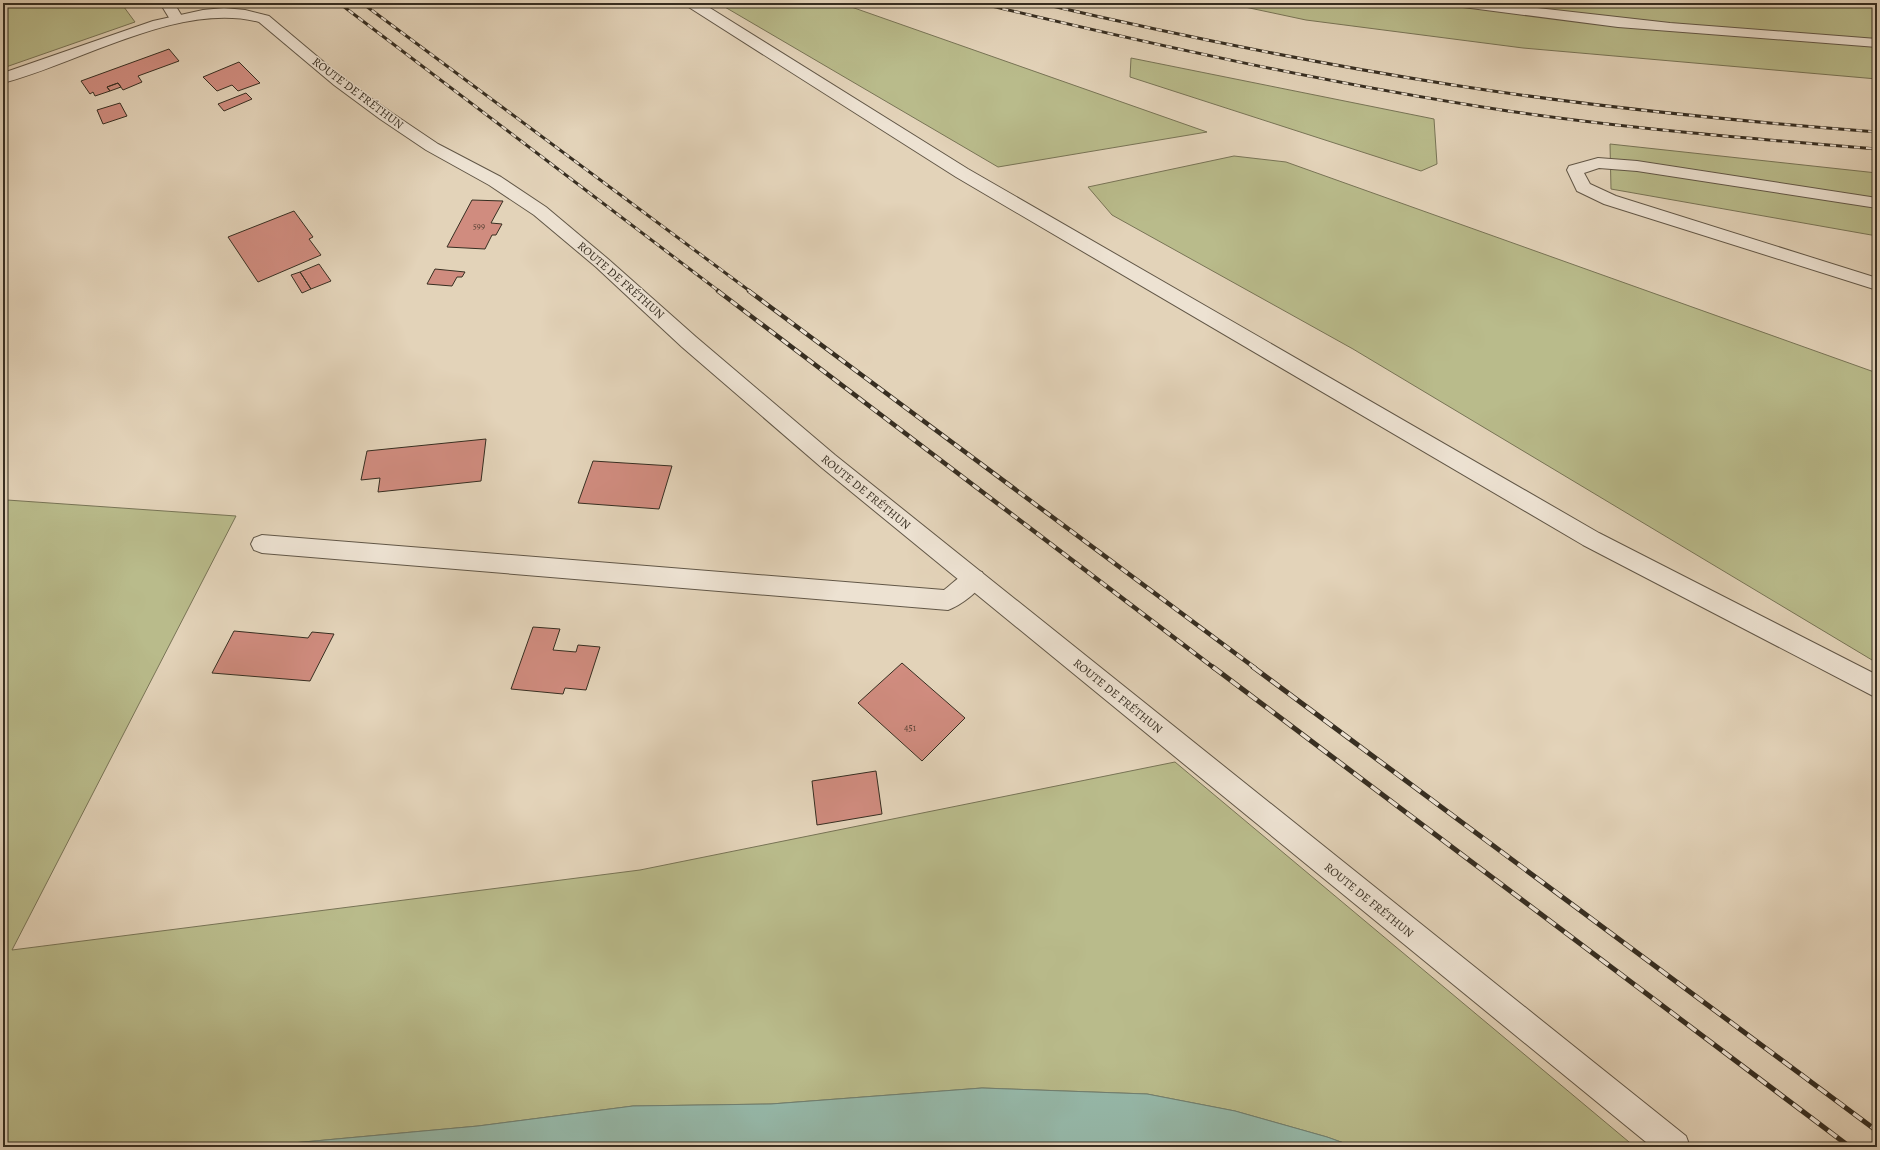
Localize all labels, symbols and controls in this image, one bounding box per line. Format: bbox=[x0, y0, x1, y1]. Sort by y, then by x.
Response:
street label: ROUTE DE FRÉTHUN bbox=[309, 53, 407, 133]
house number: 599 bbox=[473, 220, 485, 232]
street label: ROUTE DE FRÉTHUN bbox=[574, 238, 668, 323]
street label: ROUTE DE FRÉTHUN bbox=[818, 451, 914, 533]
street label: ROUTE DE FRÉTHUN bbox=[1070, 655, 1166, 737]
house number: 451 bbox=[904, 721, 917, 734]
street label: ROUTE DE FRÉTHUN bbox=[1321, 859, 1417, 941]

